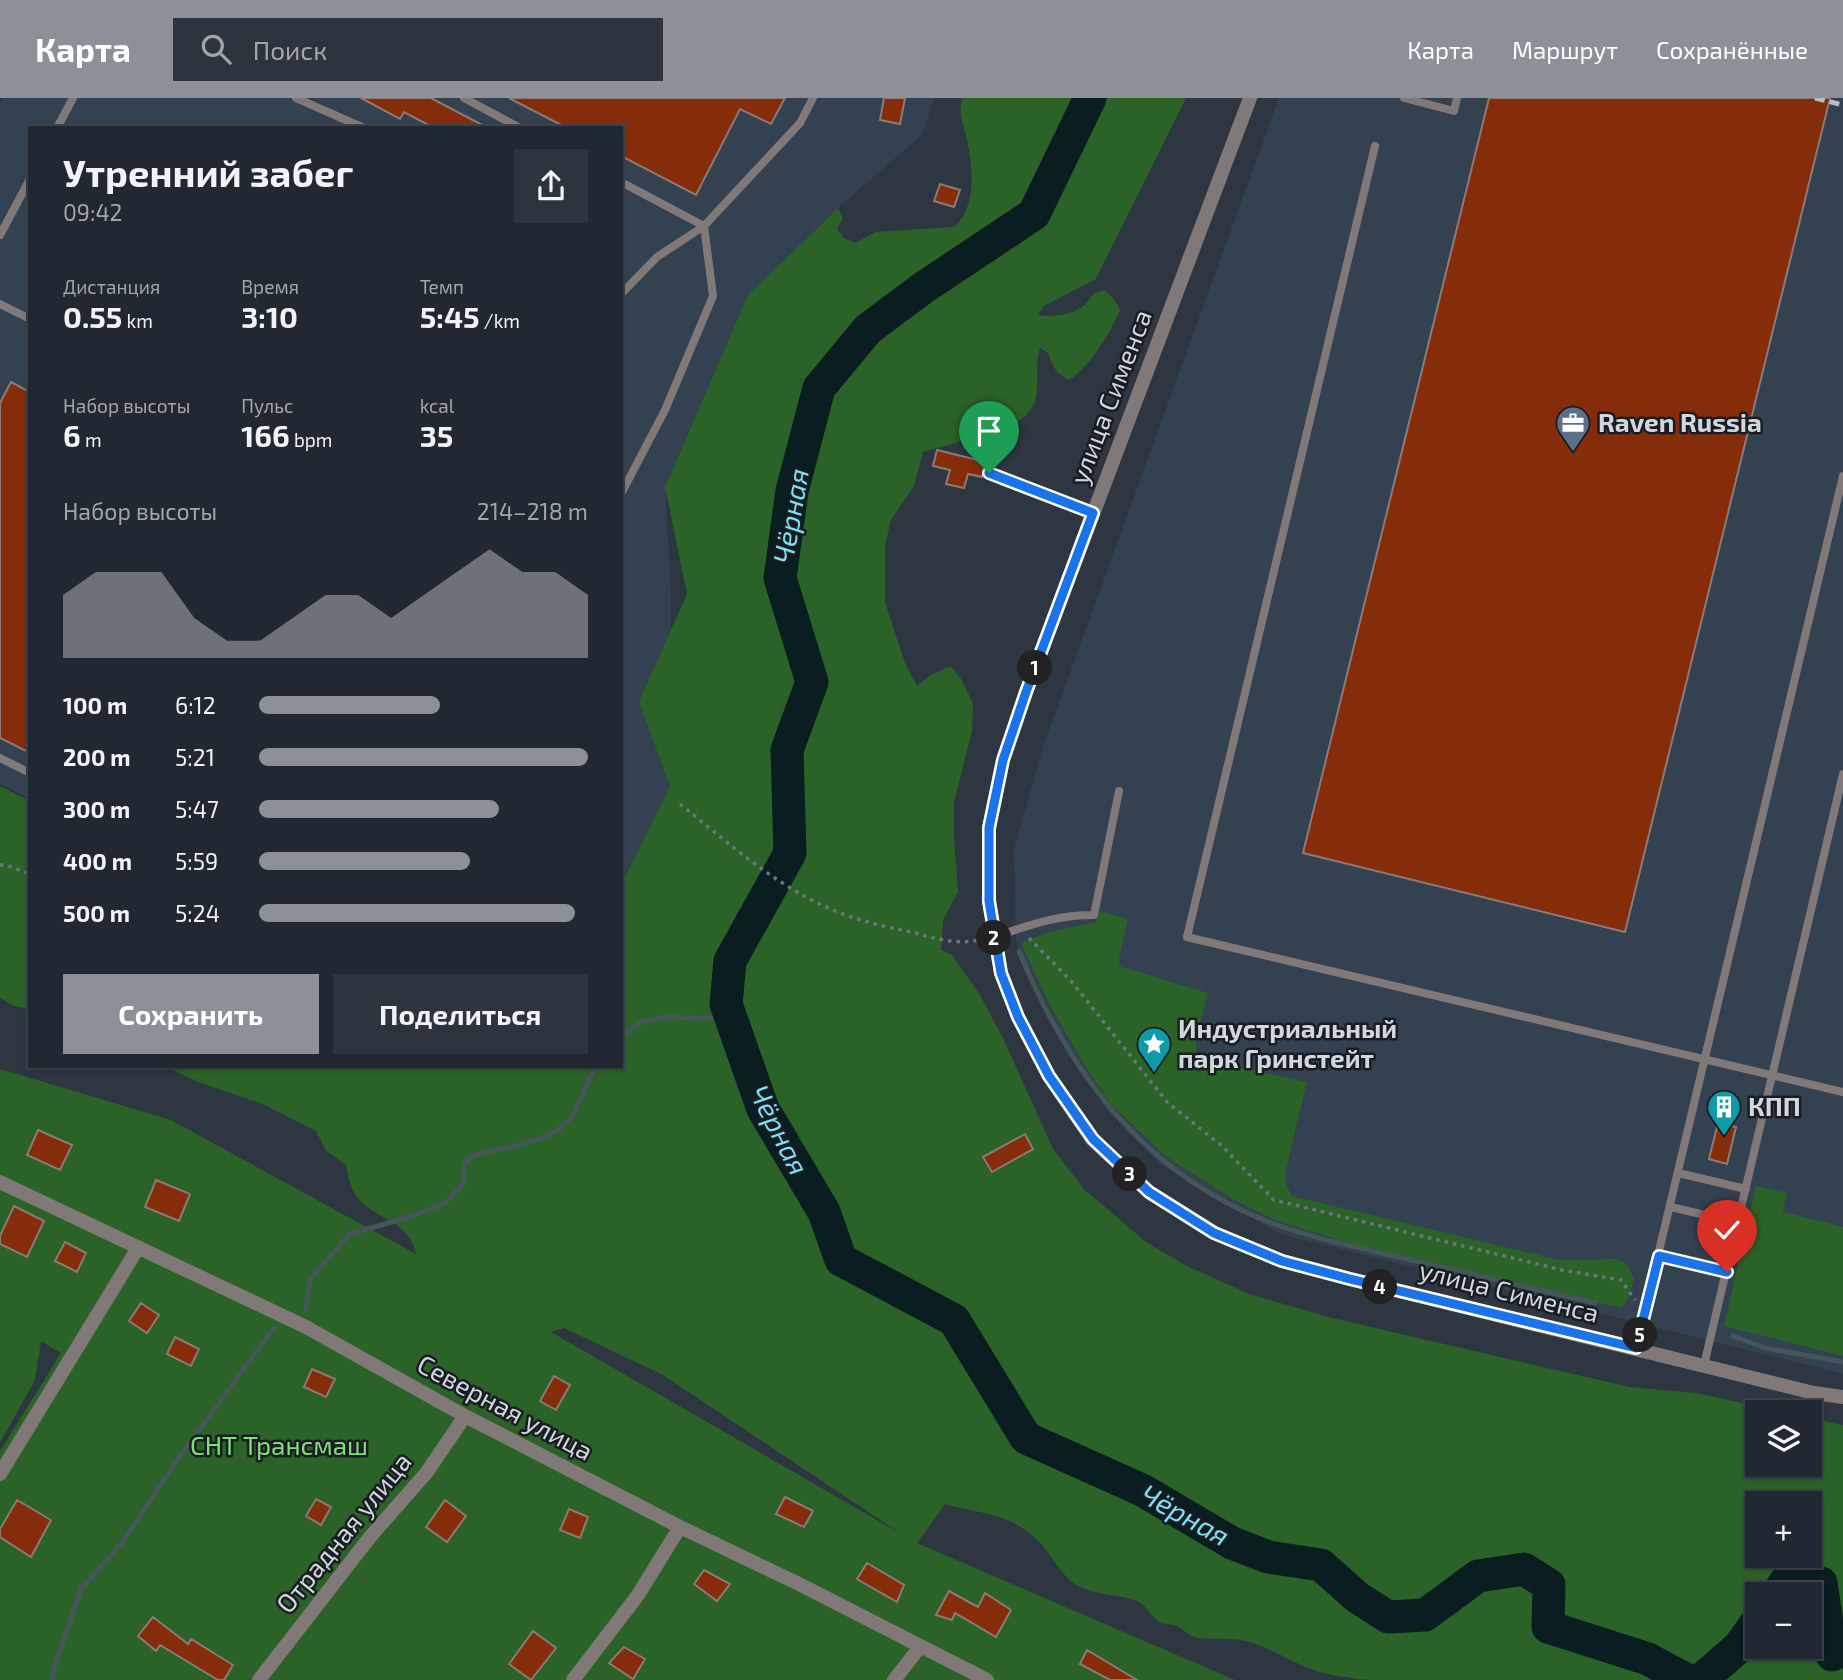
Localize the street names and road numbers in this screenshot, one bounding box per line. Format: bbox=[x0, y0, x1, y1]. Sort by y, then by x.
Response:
street label: улица Сименса bbox=[1062, 305, 1158, 488]
street label: улица Сименса bbox=[1416, 1253, 1602, 1329]
street label: Северная улица bbox=[412, 1347, 599, 1467]
street label: Отрадная улица bbox=[269, 1446, 418, 1619]

